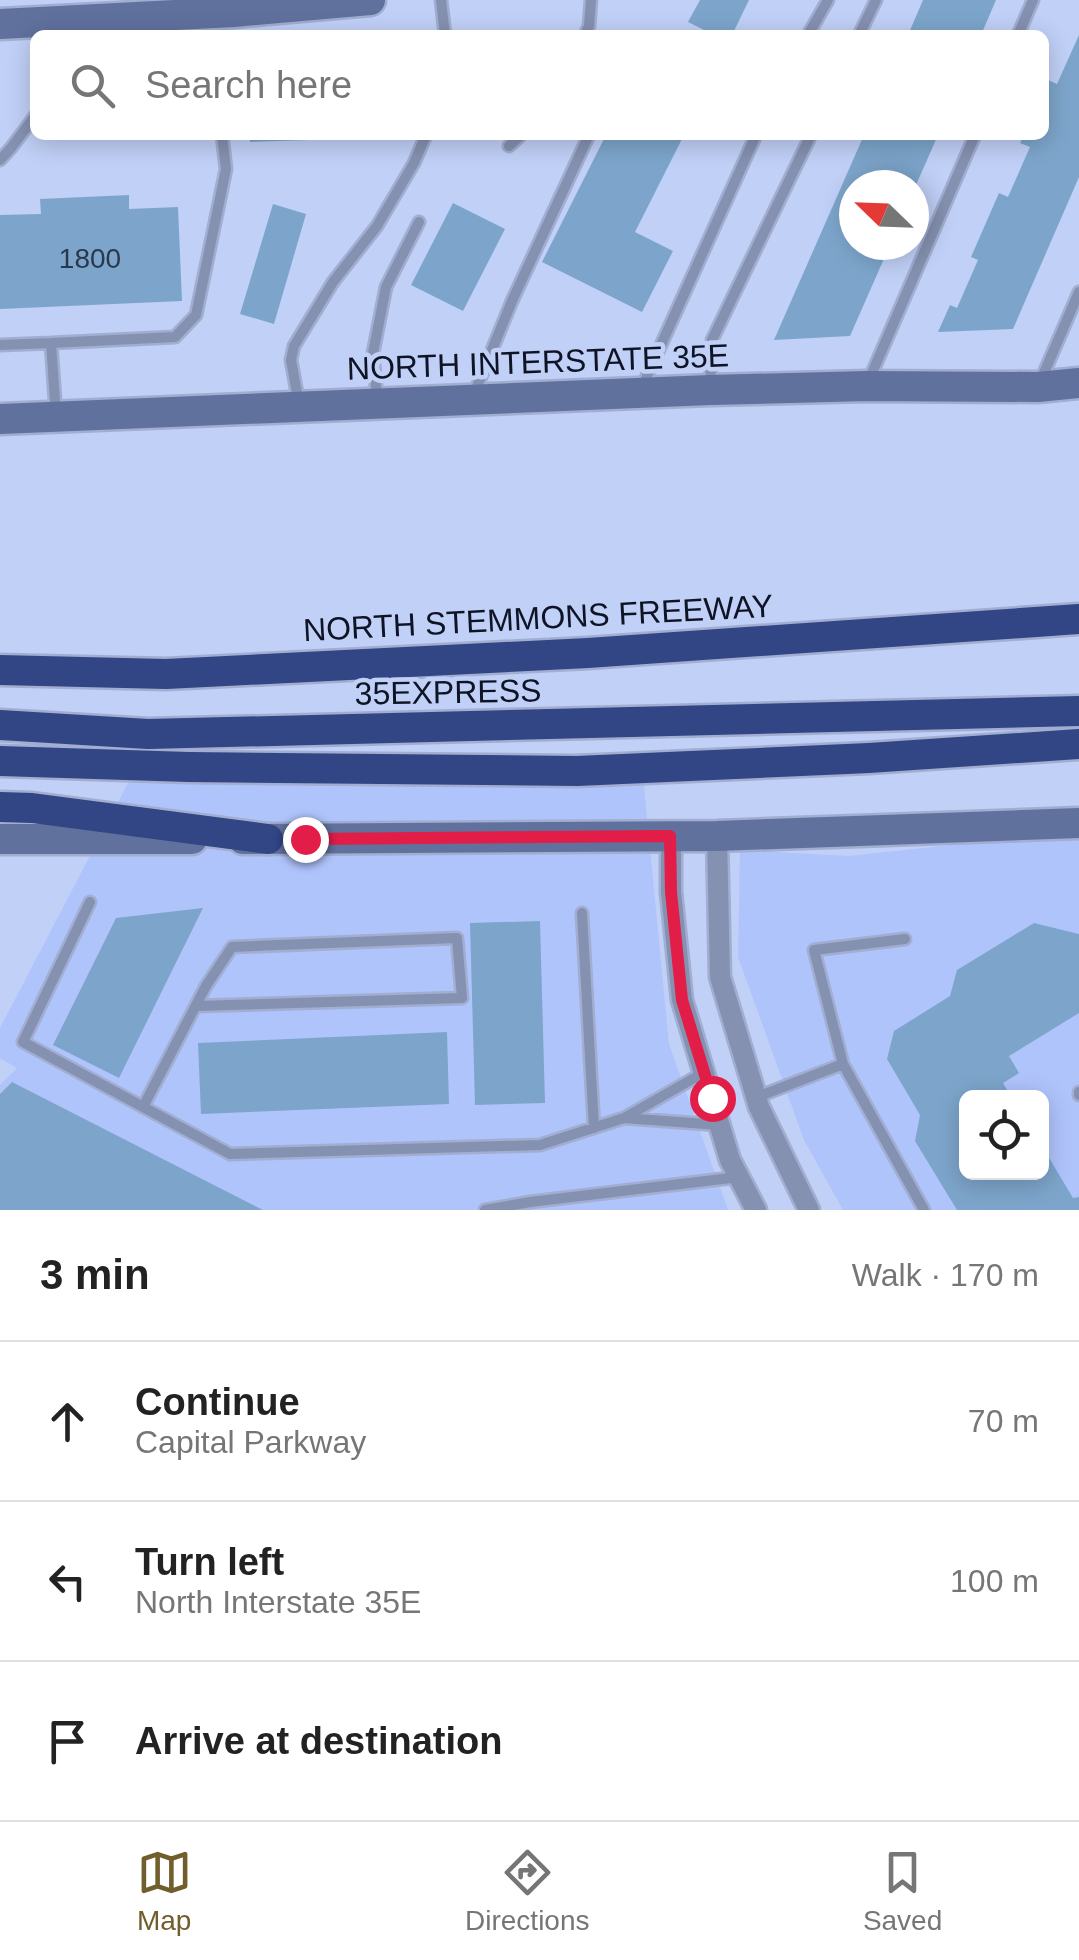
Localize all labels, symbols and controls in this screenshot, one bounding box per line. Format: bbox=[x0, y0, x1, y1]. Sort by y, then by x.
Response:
search box bbox=[30, 30, 1049, 140]
icon: search bbox=[65, 58, 120, 113]
text: Search here bbox=[145, 64, 352, 106]
north arrow bbox=[839, 170, 929, 260]
house number: 1800 bbox=[59, 243, 121, 274]
street label: NORTH INTERSTATE 35E bbox=[346, 337, 730, 387]
street label: NORTH STEMMONS FREEWAY bbox=[302, 588, 774, 648]
street label: 35EXPRESS bbox=[354, 672, 542, 712]
route end bbox=[283, 817, 329, 863]
route start bbox=[690, 1076, 736, 1122]
map controls bbox=[959, 1090, 1049, 1180]
button: locate bbox=[959, 1090, 1049, 1180]
text: 3 min bbox=[40, 1251, 150, 1298]
text: Walk · 170 m bbox=[852, 1257, 1039, 1293]
text: Continue bbox=[135, 1381, 300, 1423]
icon: ahead bbox=[40, 1394, 95, 1449]
text: 70 m bbox=[968, 1403, 1039, 1439]
text: Capital Parkway bbox=[135, 1424, 366, 1460]
text: Turn left bbox=[135, 1541, 284, 1583]
icon: left bbox=[40, 1554, 95, 1609]
text: 100 m bbox=[950, 1563, 1039, 1599]
text: North Interstate 35E bbox=[135, 1584, 421, 1620]
icon: arrive bbox=[40, 1714, 95, 1769]
text: Arrive at destination bbox=[135, 1720, 502, 1762]
tab: Map bbox=[137, 1845, 192, 1937]
tab: Directions bbox=[465, 1845, 590, 1937]
tab: Saved bbox=[863, 1845, 942, 1937]

